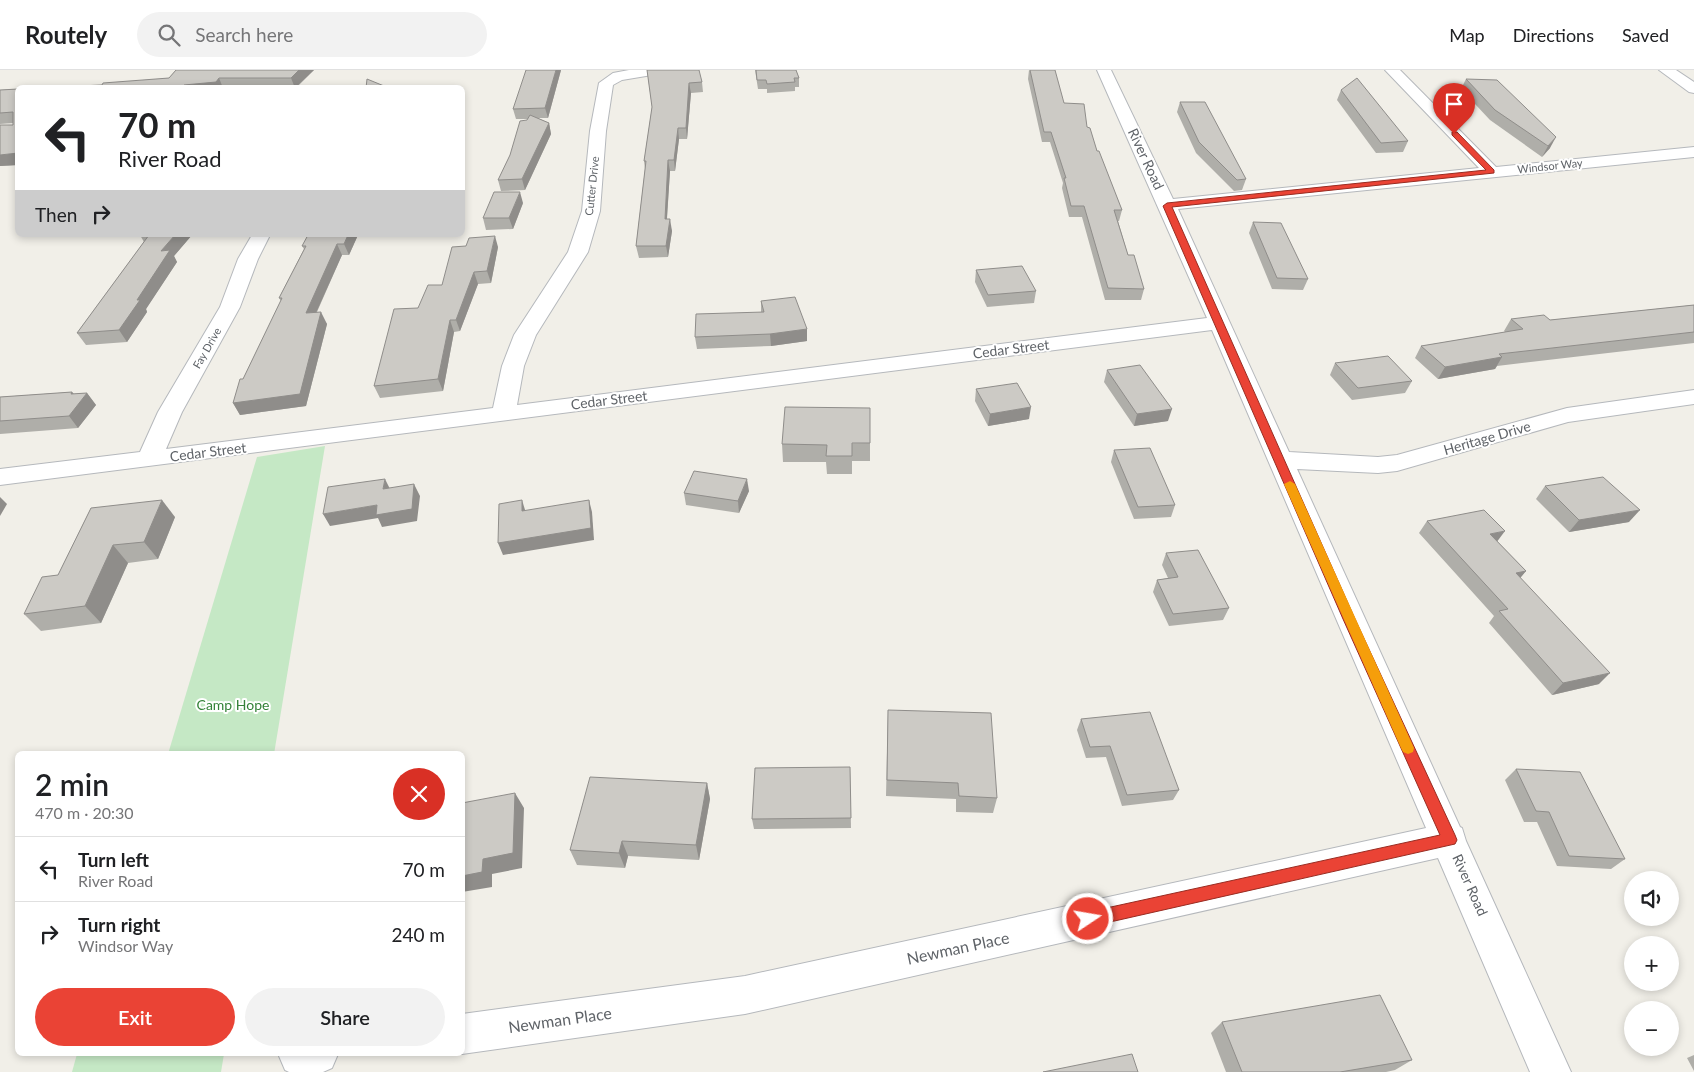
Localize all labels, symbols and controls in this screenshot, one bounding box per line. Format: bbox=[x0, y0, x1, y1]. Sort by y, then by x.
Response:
search box bbox=[137, 12, 487, 57]
text: Routely bbox=[25, 20, 107, 49]
icon: search bbox=[155, 21, 183, 49]
text: Search here bbox=[195, 23, 293, 46]
text: Map bbox=[1449, 24, 1485, 46]
text: Directions bbox=[1513, 24, 1594, 46]
text: Saved bbox=[1622, 24, 1669, 46]
pin bbox=[1433, 83, 1475, 134]
icon: arrive bbox=[1440, 90, 1468, 118]
text: 70 m bbox=[118, 103, 196, 145]
icon: left bbox=[35, 105, 100, 170]
street label: River Road bbox=[1125, 125, 1168, 192]
text: River Road bbox=[118, 145, 222, 172]
street label: Cutter Drive bbox=[582, 155, 601, 216]
street label: Windsor Way bbox=[1517, 156, 1584, 175]
icon: right bbox=[87, 200, 115, 228]
text: Then bbox=[35, 203, 77, 226]
street label: Fay Drive bbox=[190, 325, 224, 371]
street label: Cedar Street bbox=[972, 335, 1050, 362]
street label: Cedar Street bbox=[570, 386, 648, 413]
street label: Heritage Drive bbox=[1441, 417, 1532, 458]
street label: Cedar Street bbox=[169, 438, 247, 465]
park label: Camp Hope bbox=[197, 696, 269, 713]
text: 2 min bbox=[35, 766, 109, 802]
button: close bbox=[393, 768, 445, 820]
text: 470 m · 20:30 bbox=[35, 803, 134, 822]
text: Turn left bbox=[78, 848, 149, 871]
street label: River Road bbox=[1449, 851, 1492, 918]
icon: left bbox=[35, 855, 63, 883]
text: 70 m bbox=[402, 858, 445, 881]
text: River Road bbox=[78, 871, 153, 890]
map controls bbox=[1624, 871, 1679, 1056]
button: sound bbox=[1624, 871, 1679, 926]
position arrow bbox=[1061, 892, 1113, 944]
text: Turn right bbox=[78, 913, 160, 936]
icon: right bbox=[35, 920, 63, 948]
text: 240 m bbox=[391, 923, 445, 946]
street label: Newman Place bbox=[905, 927, 1011, 968]
text: Windsor Way bbox=[78, 936, 173, 955]
button: + bbox=[1624, 936, 1679, 991]
button: Exit bbox=[35, 988, 235, 1046]
button: Share bbox=[245, 988, 445, 1046]
button: − bbox=[1624, 1001, 1679, 1056]
street label: Newman Place bbox=[507, 1003, 613, 1036]

